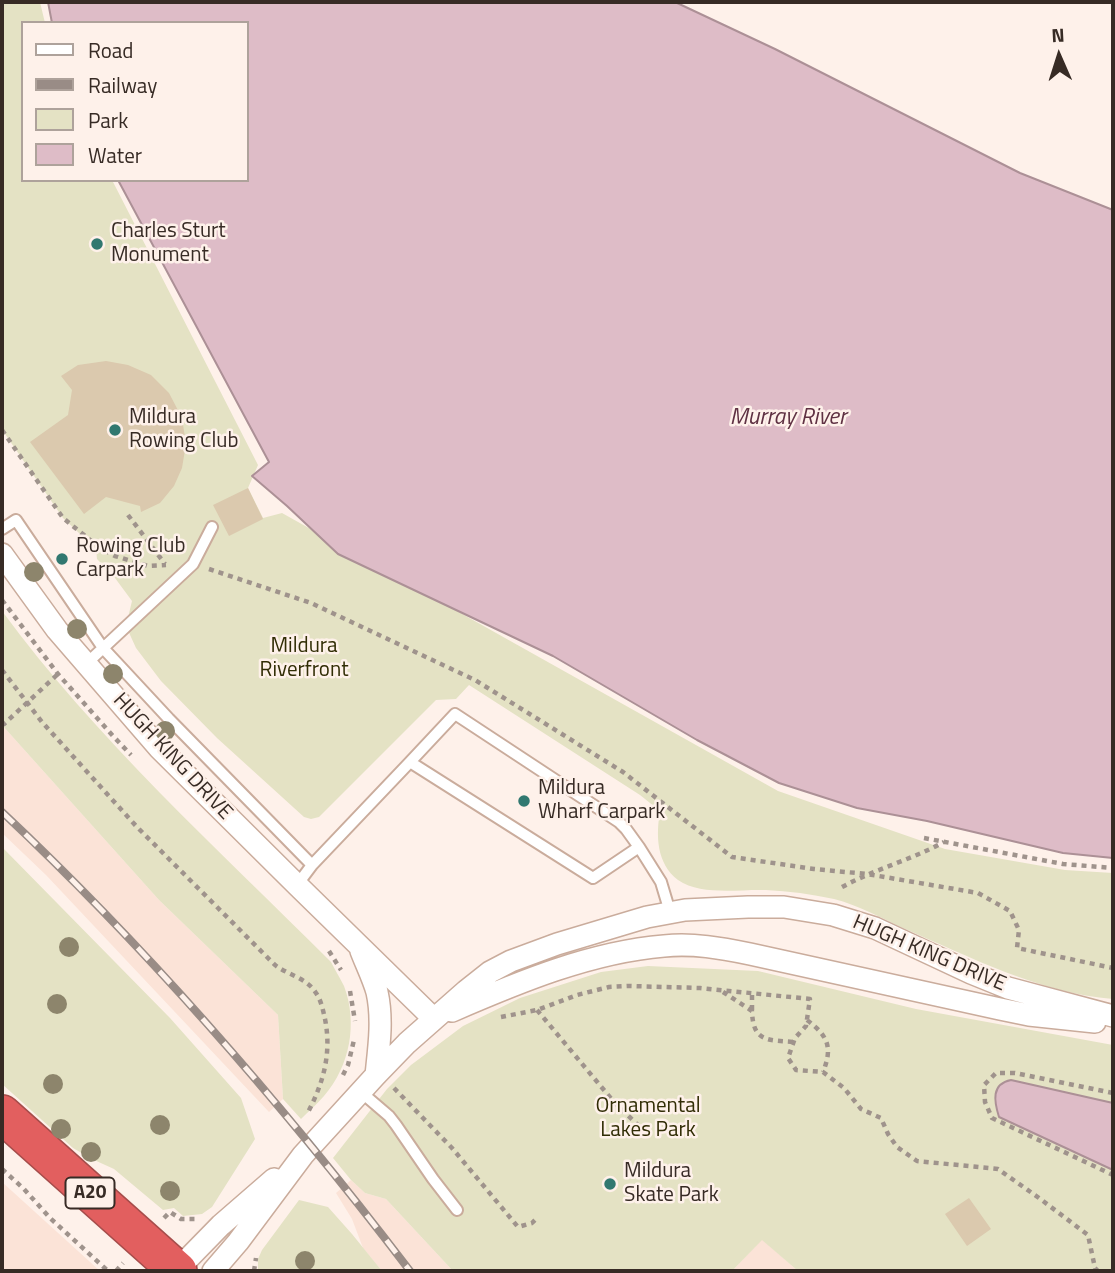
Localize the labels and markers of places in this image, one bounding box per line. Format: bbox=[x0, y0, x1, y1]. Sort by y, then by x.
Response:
place label: Charles Sturt Monument bbox=[111, 219, 226, 269]
marker: Charles Sturt Monument bbox=[89, 236, 105, 252]
place label: Mildura Rowing Club bbox=[129, 405, 238, 455]
marker: Mildura Rowing Club bbox=[107, 422, 123, 438]
place label: Rowing Club Carpark bbox=[76, 534, 185, 584]
marker: Rowing Club Carpark bbox=[54, 551, 70, 567]
place label: Mildura Wharf Carpark bbox=[538, 776, 665, 826]
marker: Mildura Wharf Carpark bbox=[516, 793, 532, 809]
place label: Mildura Skate Park bbox=[624, 1159, 719, 1209]
marker: Mildura Skate Park bbox=[602, 1176, 618, 1192]

